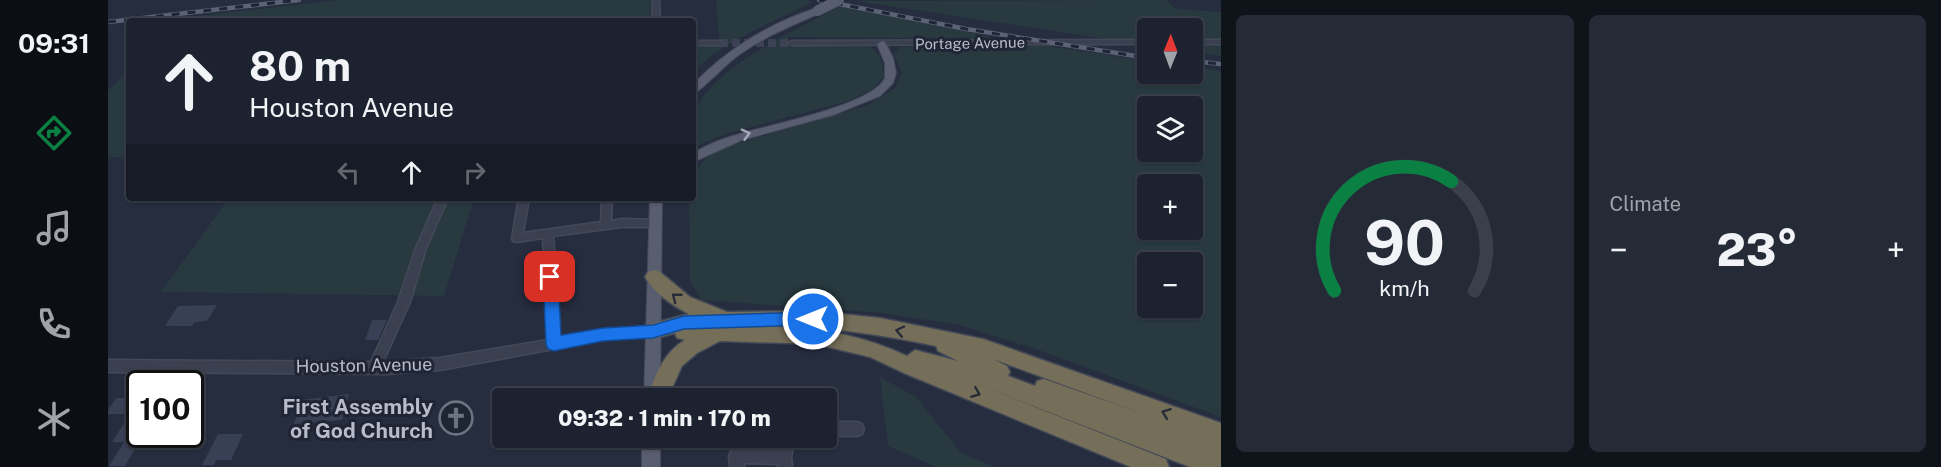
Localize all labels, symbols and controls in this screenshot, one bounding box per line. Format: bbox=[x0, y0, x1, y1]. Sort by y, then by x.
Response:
north arrow bbox=[1137, 18, 1203, 84]
map controls bbox=[1137, 18, 1203, 318]
text: 09:31 bbox=[18, 27, 90, 59]
street label: Portage Avenue bbox=[915, 34, 1025, 52]
text: 80 m bbox=[249, 41, 351, 90]
icon: ahead bbox=[150, 42, 228, 120]
text: Houston Avenue bbox=[249, 91, 454, 123]
button: layers bbox=[1137, 96, 1203, 162]
icon: directions bbox=[33, 112, 75, 154]
one-way arrow bbox=[740, 129, 751, 141]
icon: left bbox=[332, 156, 365, 189]
icon: ahead bbox=[395, 156, 428, 189]
icon: right bbox=[458, 156, 491, 189]
button: + bbox=[1137, 174, 1203, 240]
text: Climate bbox=[1610, 192, 1681, 216]
text: 90 bbox=[1364, 206, 1445, 279]
icon: music bbox=[33, 207, 75, 249]
text: 23° bbox=[1716, 223, 1798, 276]
text: − bbox=[1610, 231, 1628, 269]
text: + bbox=[1887, 231, 1905, 269]
pin bbox=[524, 251, 575, 302]
button: − bbox=[1137, 252, 1203, 318]
icon: arrive bbox=[533, 260, 566, 293]
text: km/h bbox=[1380, 276, 1430, 301]
position arrow bbox=[781, 287, 845, 351]
one-way arrow bbox=[672, 294, 683, 305]
icon: phone bbox=[33, 303, 75, 345]
one-way arrow bbox=[896, 325, 906, 338]
street label: Houston Avenue bbox=[295, 353, 433, 377]
speed limit sign: 100 bbox=[126, 370, 204, 448]
one-way arrow bbox=[970, 386, 981, 398]
place label: First Assembly of God Church bbox=[282, 394, 433, 443]
icon: climate bbox=[33, 398, 75, 440]
church icon: First Assembly of God Church bbox=[438, 400, 474, 436]
text: 09:32 · 1 min · 170 m bbox=[558, 405, 771, 431]
one-way arrow bbox=[1161, 407, 1172, 420]

